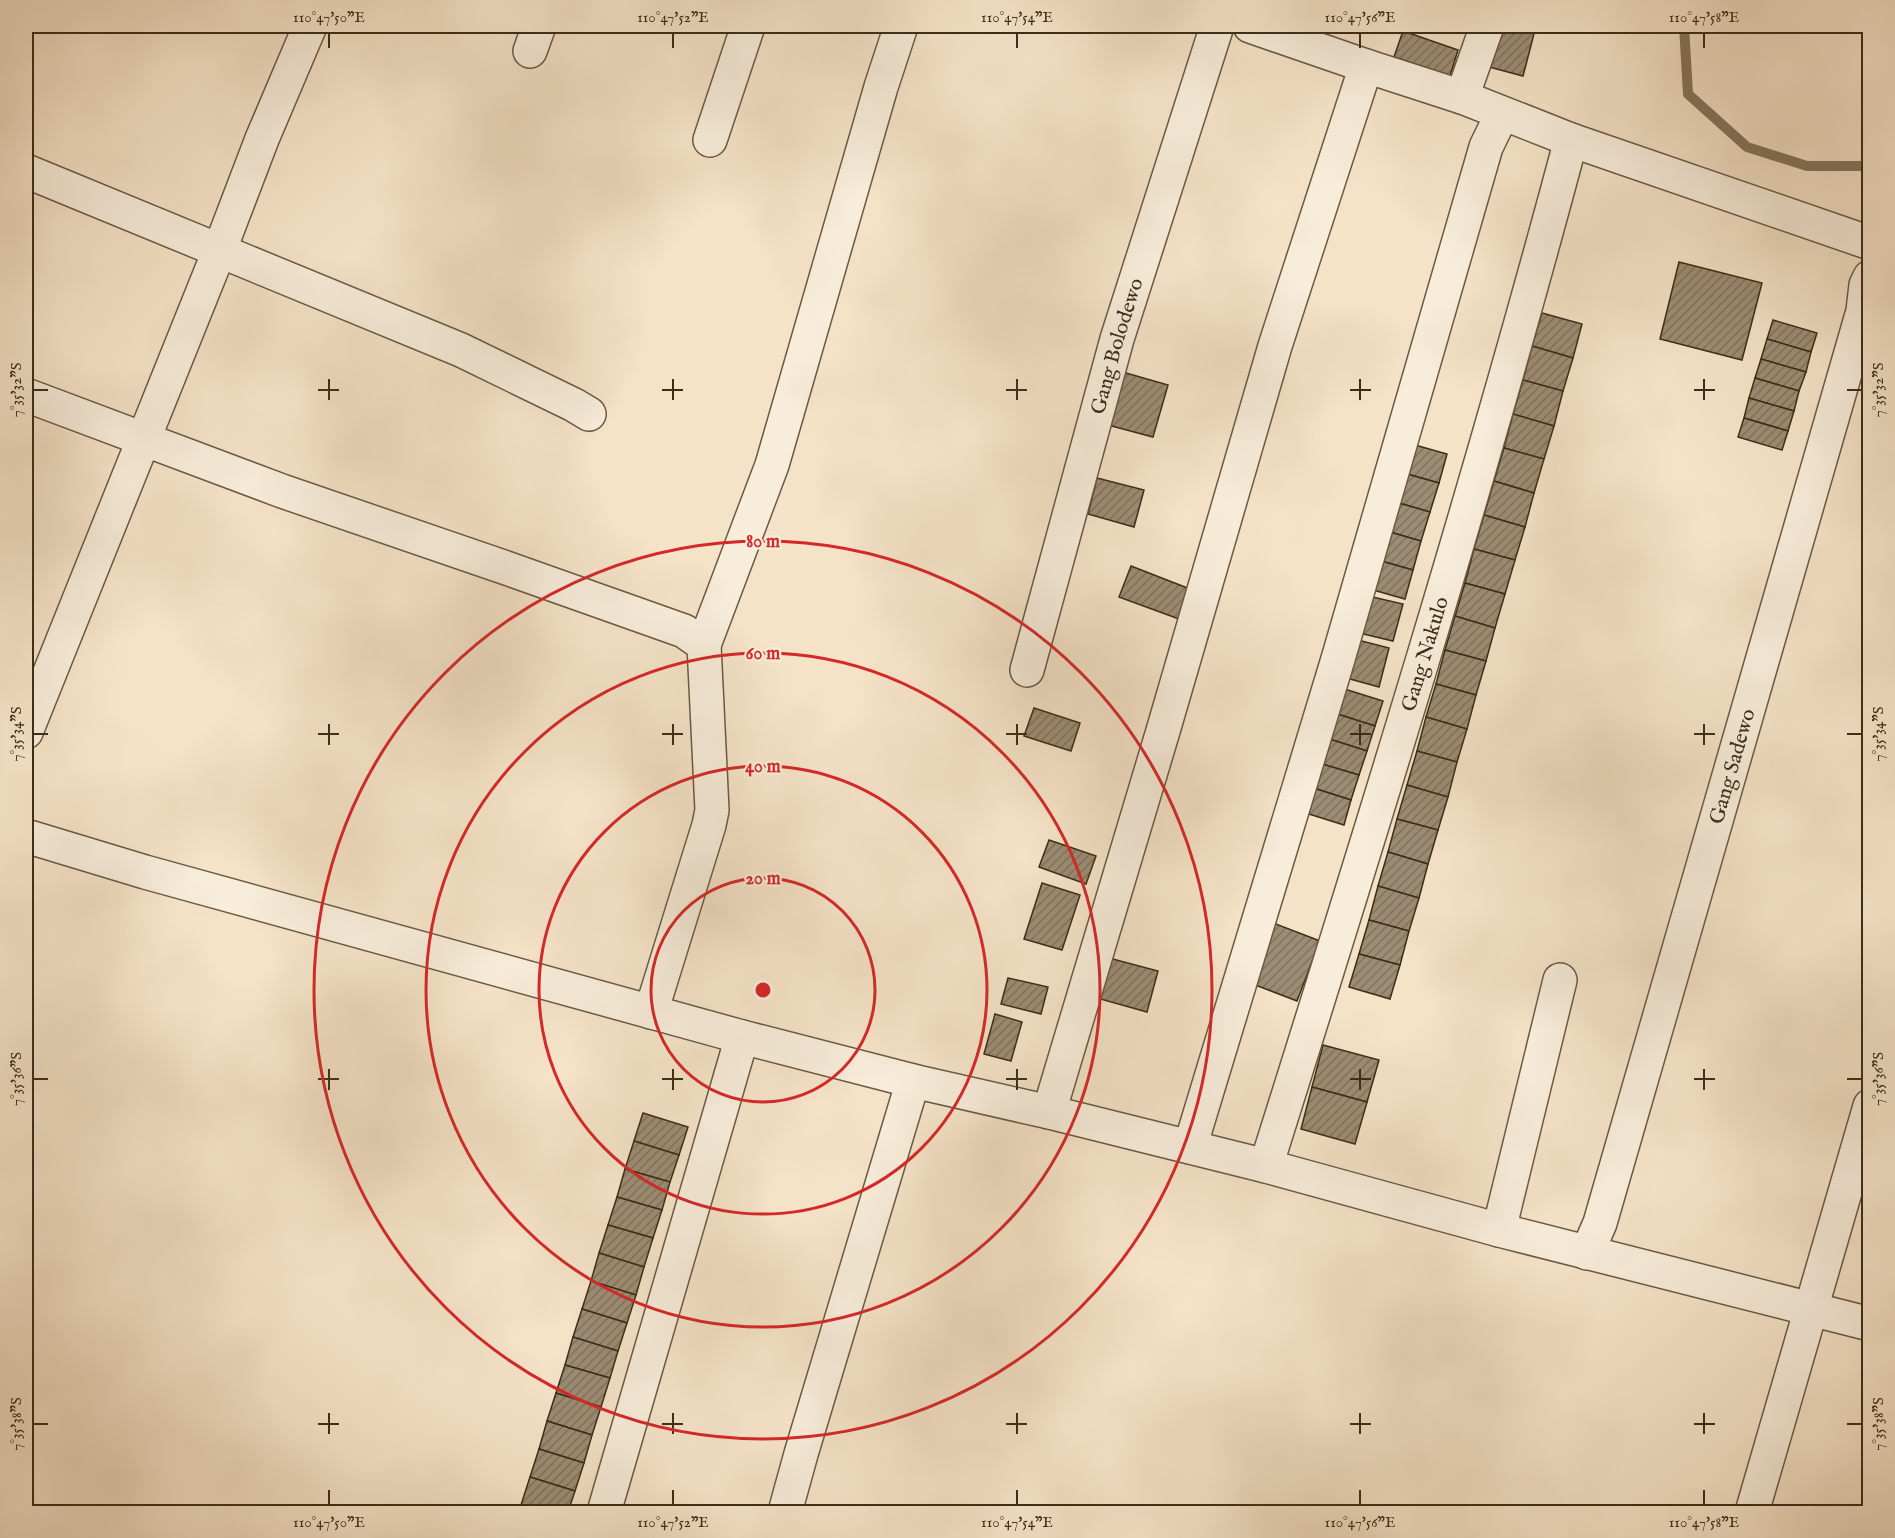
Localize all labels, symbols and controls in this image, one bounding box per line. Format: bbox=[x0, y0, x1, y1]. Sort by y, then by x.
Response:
text: 110°47'50"E bbox=[293, 8, 365, 27]
text: 110°47'52"E bbox=[637, 8, 709, 27]
text: 110°47'54"E bbox=[981, 8, 1053, 27]
text: 110°47'56"E bbox=[1325, 8, 1395, 27]
text: 110°47'58"E bbox=[1669, 8, 1739, 27]
street label: Gang Bolodewo bbox=[1085, 275, 1151, 418]
text: 7°35'32"S bbox=[7, 363, 26, 417]
text: 7°35'32"S bbox=[1869, 363, 1888, 417]
text: 80 m bbox=[746, 531, 780, 554]
street label: Gang Nakulo bbox=[1396, 594, 1456, 715]
text: 60 m bbox=[746, 643, 780, 666]
text: 7°35'34"S bbox=[7, 706, 26, 762]
street label: Gang Sadewo bbox=[1704, 706, 1763, 827]
text: 7°35'34"S bbox=[1869, 706, 1888, 762]
text: 40 m bbox=[745, 756, 781, 779]
text: 20 m bbox=[745, 868, 781, 891]
centre of rings bbox=[753, 980, 773, 1000]
text: 7°35'36"S bbox=[7, 1052, 26, 1106]
text: 7°35'36"S bbox=[1869, 1052, 1888, 1106]
text: 7°35'38"S bbox=[7, 1397, 26, 1451]
text: 7°35'38"S bbox=[1869, 1397, 1888, 1451]
text: 110°47'50"E bbox=[293, 1513, 365, 1532]
text: 110°47'52"E bbox=[637, 1513, 709, 1532]
text: 110°47'54"E bbox=[981, 1513, 1053, 1532]
text: 110°47'56"E bbox=[1325, 1513, 1395, 1532]
text: 110°47'58"E bbox=[1669, 1513, 1739, 1532]

